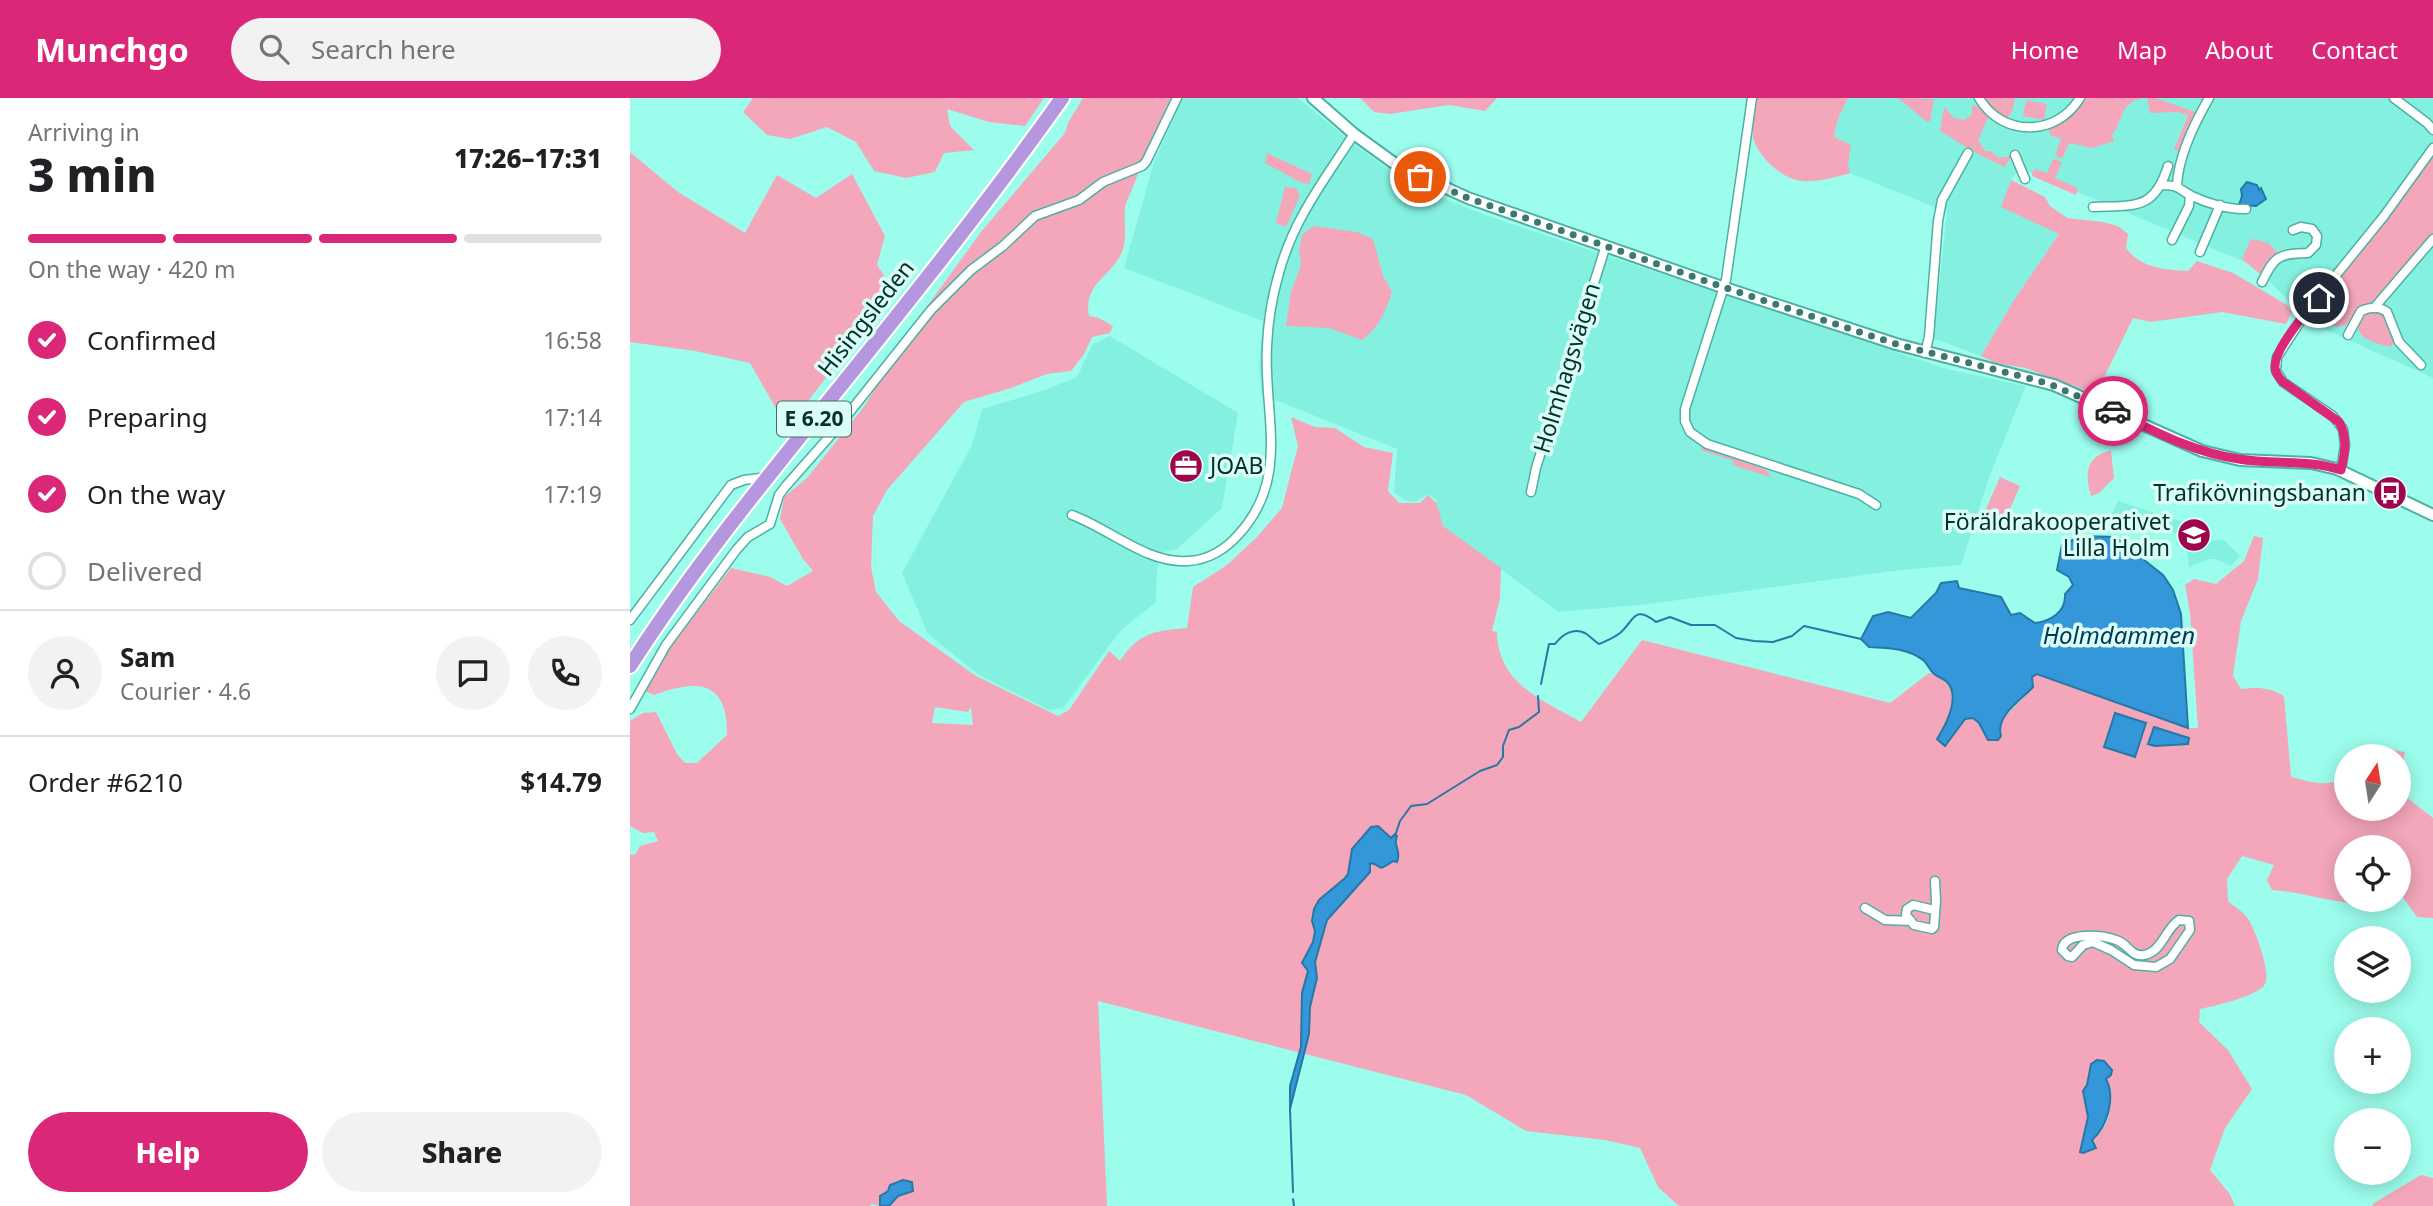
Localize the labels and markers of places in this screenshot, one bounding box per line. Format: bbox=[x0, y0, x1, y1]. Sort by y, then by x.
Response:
pin bbox=[1390, 147, 1450, 207]
pin bbox=[2289, 268, 2349, 328]
office icon: JOAB bbox=[1167, 447, 1205, 485]
place label: JOAB bbox=[1208, 449, 1263, 481]
bus stop icon: Trafikövningsbanan bbox=[2371, 474, 2409, 512]
place label: Trafikövningsbanan bbox=[2153, 476, 2366, 508]
place label: Föräldrakooperativet Lilla Holm bbox=[1944, 505, 2170, 563]
school or university icon: Föräldrakooperativet Lilla Holm bbox=[2175, 516, 2213, 554]

